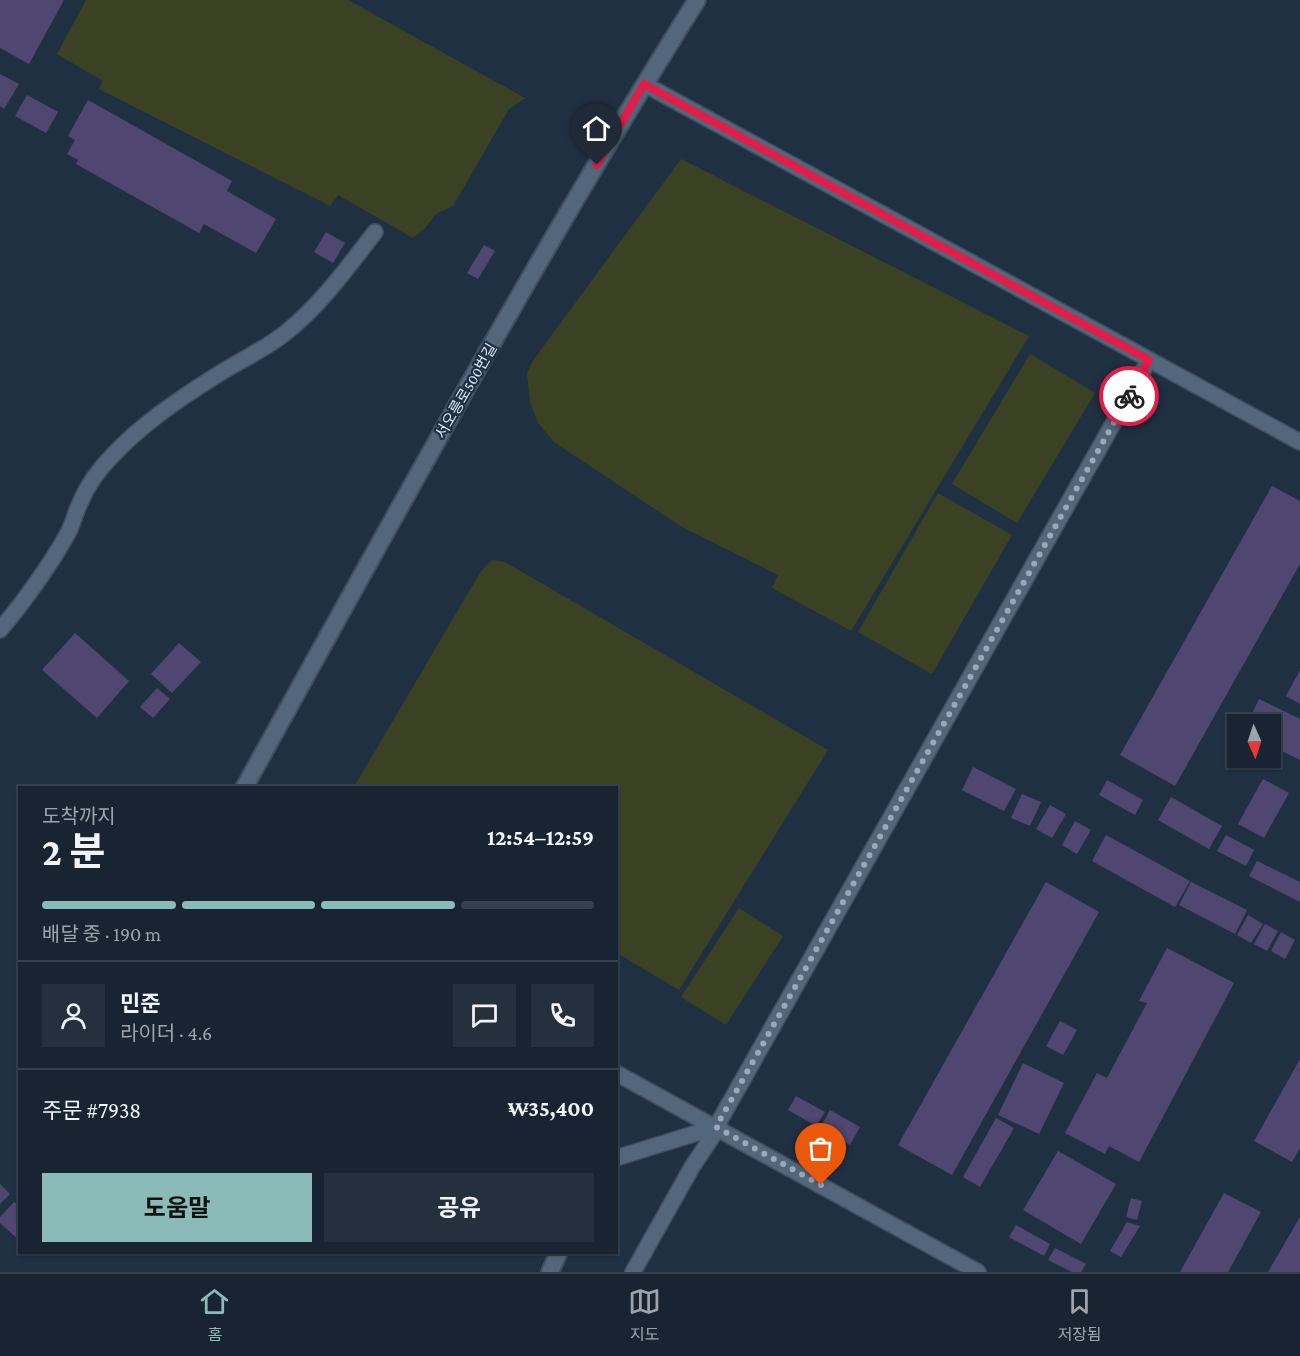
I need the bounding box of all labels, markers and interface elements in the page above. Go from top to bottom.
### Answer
pin [571,103,622,165]
icon: home [580,112,613,145]
street label: 서오릉로500번길 [432,341,500,441]
courier [1099,366,1159,426]
icon: bike [1113,380,1146,413]
north arrow [1227,714,1281,768]
map controls [1227,714,1281,768]
text: 도착까지 [42,805,116,827]
text: 12:54–12:59 [487,825,594,850]
text: 2 분 [42,830,105,873]
text: 배달 중 · 190 m [42,923,161,945]
button: person [42,984,105,1047]
button: chat [453,984,516,1047]
button: phone [531,984,594,1047]
text: 민준 [120,991,160,1016]
text: 라이더 · 4.6 [120,1022,212,1044]
text: ₩35,400 [508,1096,594,1121]
text: 주문 #7938 [42,1098,141,1123]
pin [795,1123,846,1185]
icon: bag [804,1132,837,1165]
button: 도움말 [42,1173,312,1242]
button: 공유 [324,1173,594,1242]
tab: 홈 [198,1285,231,1345]
tab: 지도 [628,1285,661,1345]
tab: 저장됨 [1058,1285,1102,1345]

